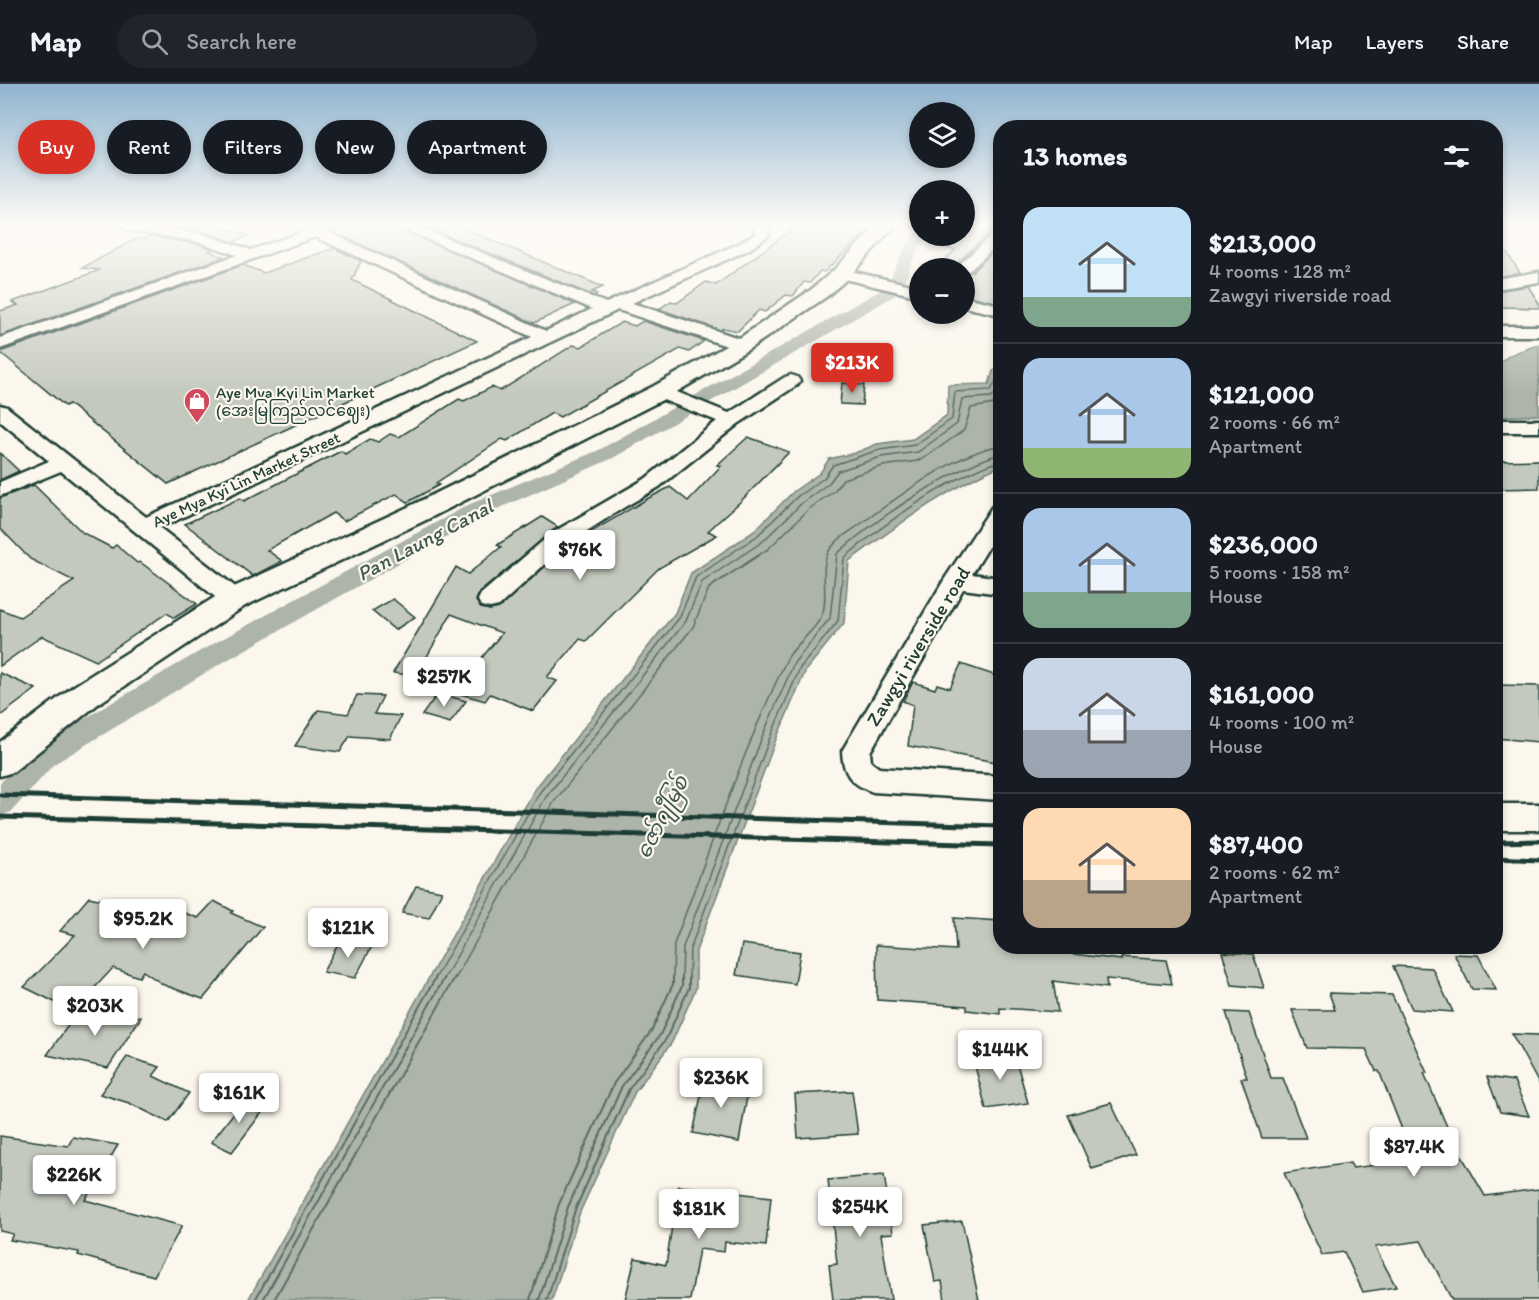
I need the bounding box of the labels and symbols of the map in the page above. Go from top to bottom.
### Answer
pin: $213K [810,343,894,394]
place label: Aye Mya Kyi Lin Market (အေးမြကြည်လင်ဈေး) [216,383,375,424]
shop icon: Aye Mya Kyi Lin Market (အေးမြကြည်လင်ဈေး) [182,386,212,424]
street label: Aye Mya Kyi Lin Market Street [149,428,343,531]
water label: Pan Laung Canal [352,492,499,586]
pin: $76K [544,530,616,581]
street label: Zawgyi riverside road [861,562,975,730]
pin: $257K [402,657,486,708]
water label: ဇော်ဂျီမြစ် [628,769,698,865]
pin: $95.2K [94,899,192,950]
pin: $121K [306,908,390,959]
pin: $203K [53,986,137,1037]
pin: $144K [958,1030,1042,1081]
pin: $236K [679,1058,763,1109]
pin: $161K [197,1073,281,1124]
pin: $87.4K [1365,1127,1463,1178]
pin: $226K [32,1155,116,1206]
pin: $254K [818,1187,902,1238]
pin: $181K [657,1189,741,1240]

